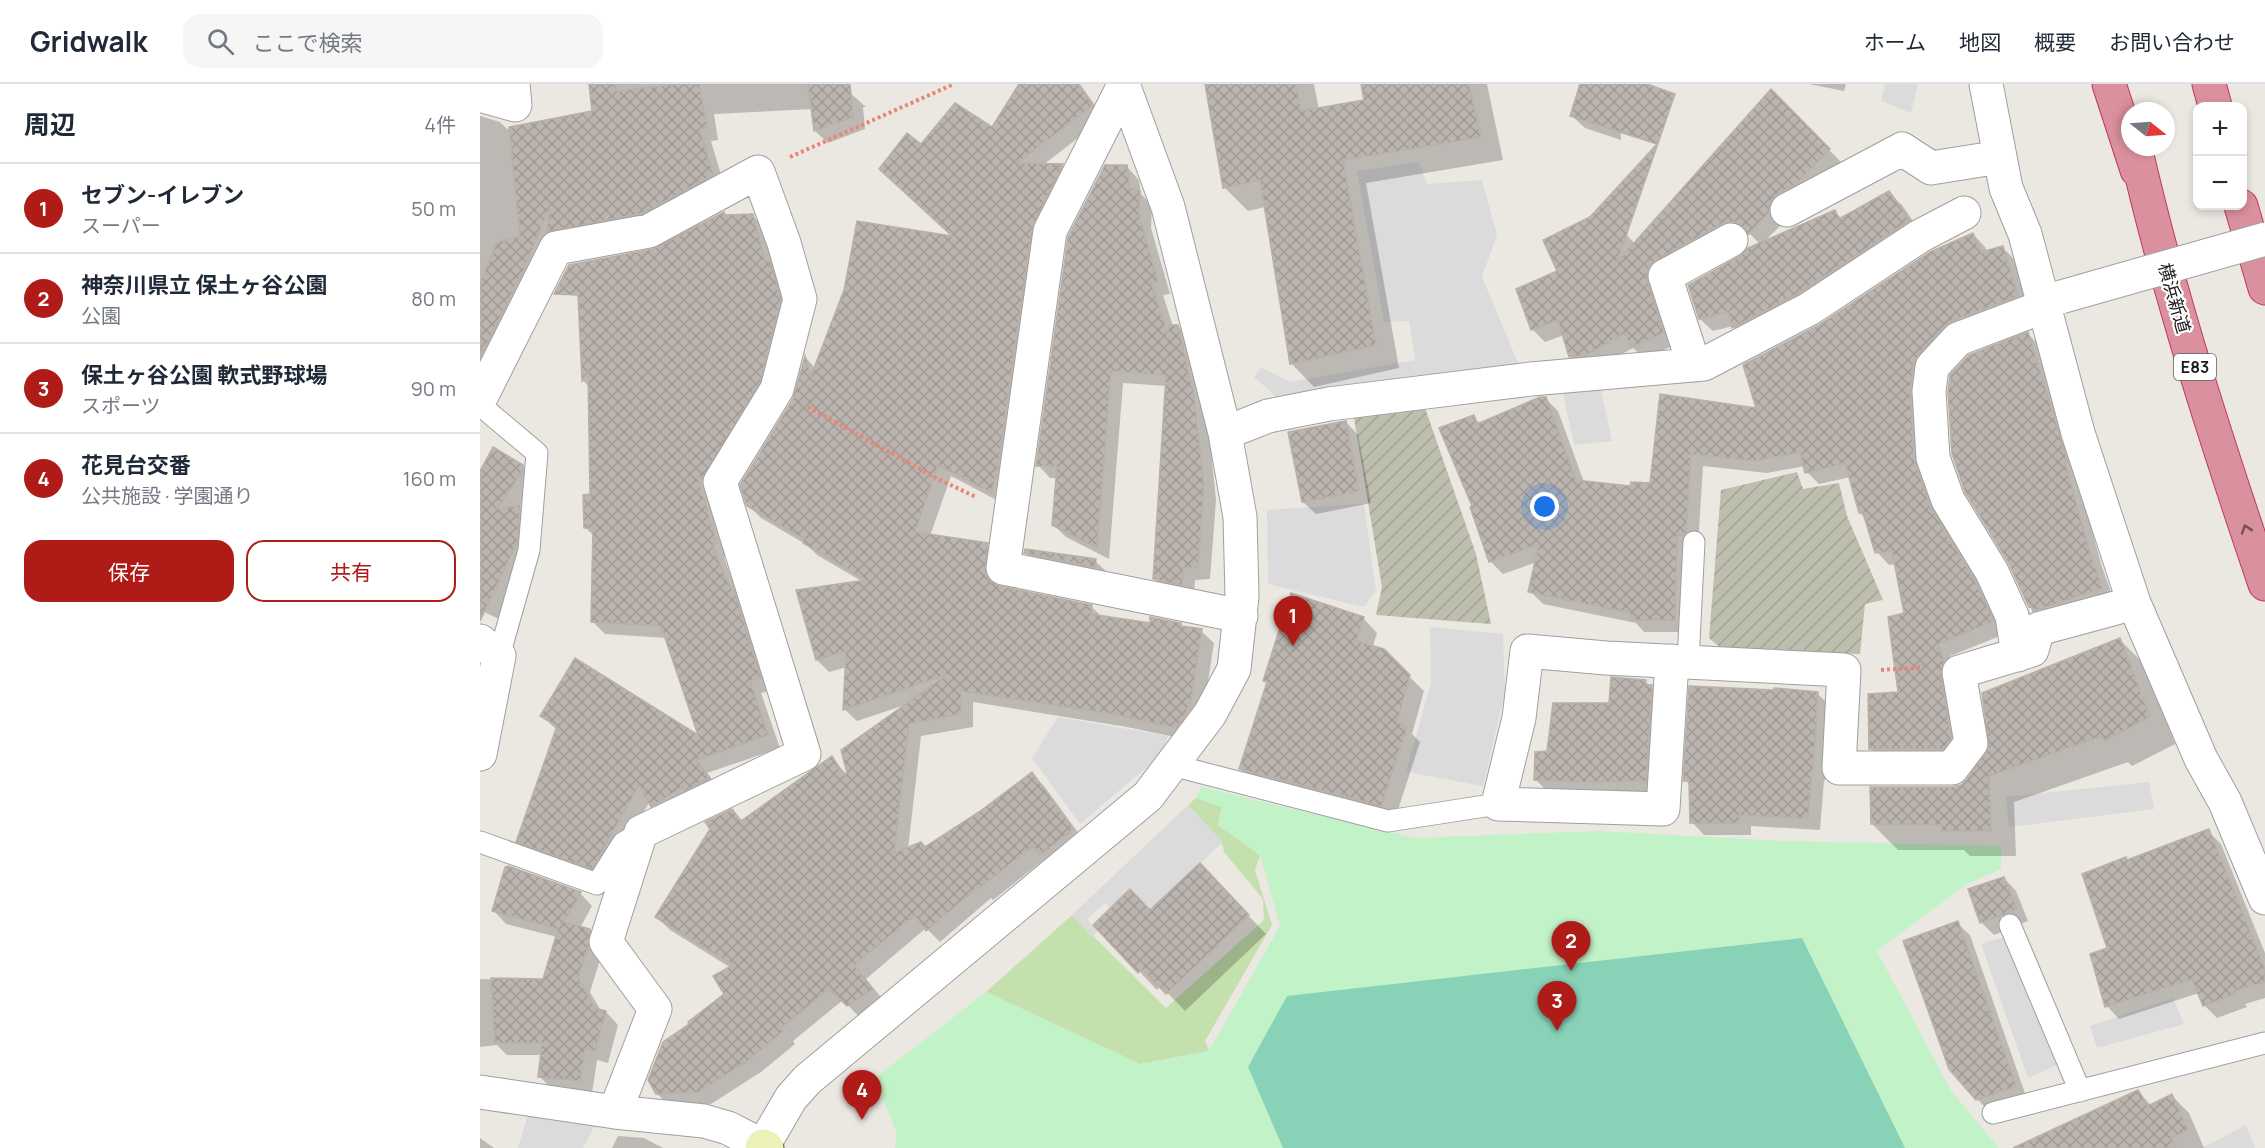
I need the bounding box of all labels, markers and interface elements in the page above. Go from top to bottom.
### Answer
search box [183,14,603,68]
text: Gridwalk [30,22,147,60]
icon: search [204,25,237,58]
text: ここで検索 [252,28,363,58]
text: ホーム [1864,28,1926,56]
text: 地図 [1959,28,2001,56]
text: 概要 [2034,28,2076,56]
text: お問い合わせ [2109,28,2235,56]
north arrow [2121,102,2175,156]
map controls [2193,102,2247,210]
button: + [2193,102,2247,156]
text: 周辺 [24,106,76,142]
text: 4件 [424,111,456,138]
button: − [2193,156,2247,210]
text: セブン-イレブン [81,180,244,210]
text: 1 [39,195,48,222]
text: 50 m [411,195,456,222]
text: スーパー [81,212,161,239]
street label: 横浜新道 [2154,260,2196,336]
text: 神奈川県立 保土ヶ谷公園 [81,270,327,300]
text: 2 [38,285,49,312]
text: 80 m [411,285,456,312]
text: 公園 [81,302,121,329]
road number: E83 [2174,354,2216,380]
text: 保土ヶ谷公園 軟式野球場 [81,360,327,390]
text: 3 [38,375,49,402]
text: 90 m [410,375,456,402]
text: スポーツ [81,392,161,419]
text: 花見台交番 [81,450,191,480]
text: 4 [37,465,50,492]
text: 160 m [403,465,456,492]
text: 公共施設 · 学園通り [81,482,254,509]
your location [1530,492,1559,521]
one-way arrow [2241,524,2254,535]
button: 保存 [24,540,234,602]
button: 共有 [246,540,456,602]
pin: 1 [1274,596,1312,646]
pin: 2 [1552,922,1590,971]
pin: 3 [1538,982,1576,1031]
pin: 4 [842,1070,881,1120]

